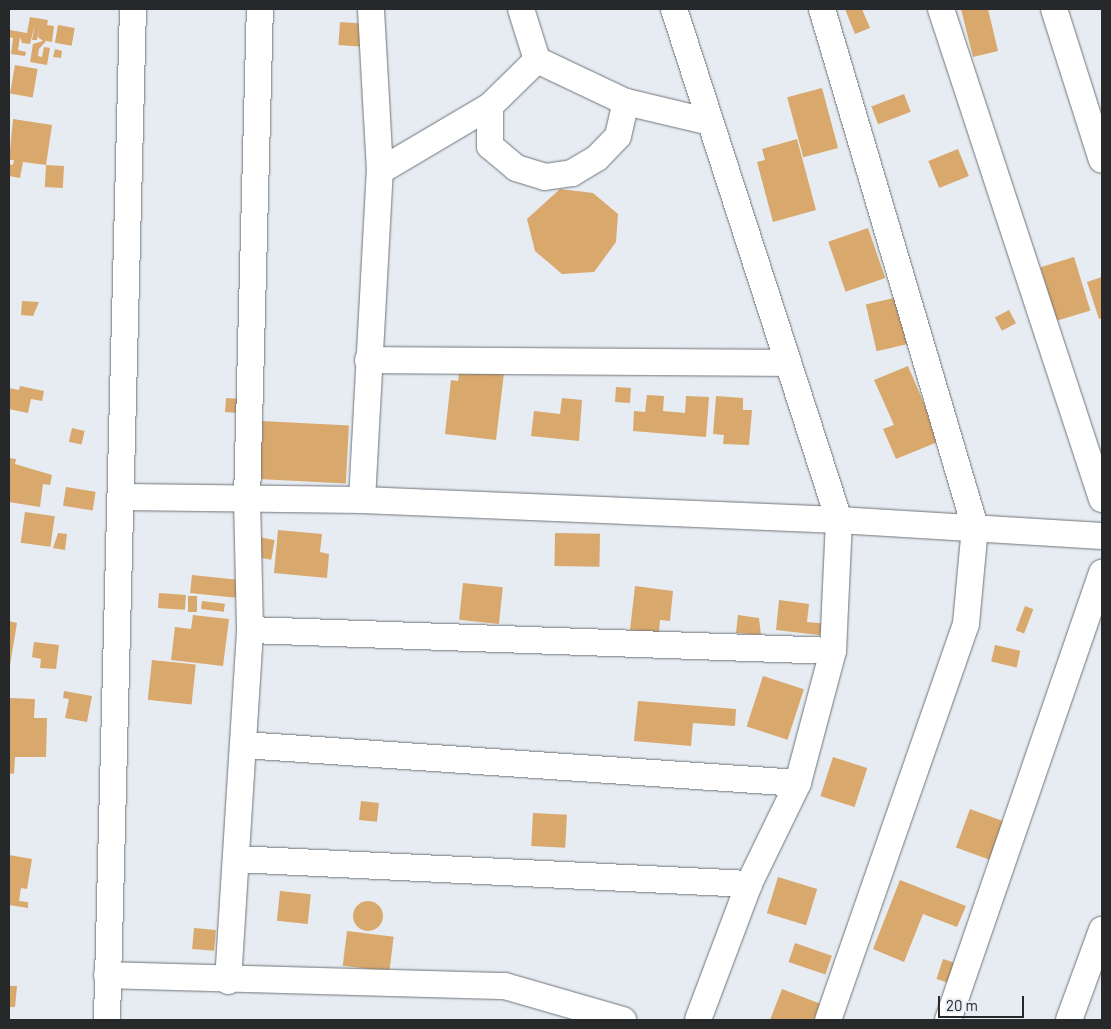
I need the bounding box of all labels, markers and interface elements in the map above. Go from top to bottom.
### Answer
scale bar [941,986,1027,1018]
text: 20 m [946,996,978,1014]

